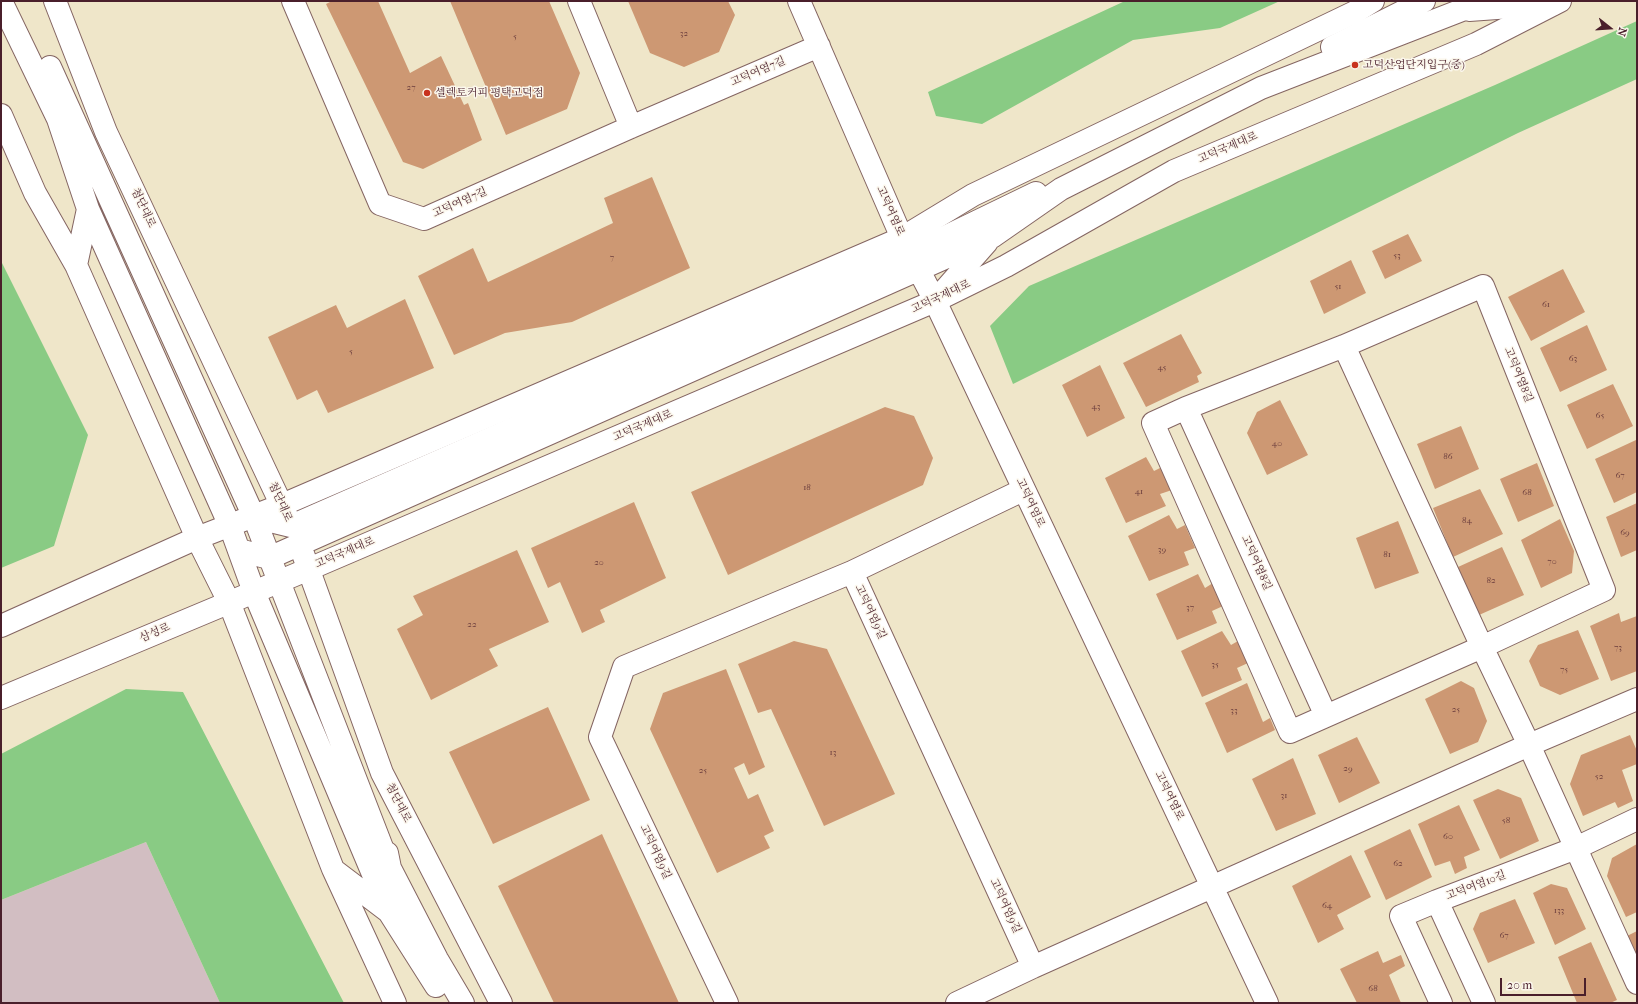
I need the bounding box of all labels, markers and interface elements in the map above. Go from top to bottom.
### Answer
north arrow [1590,8,1630,48]
text: N [1615,26,1629,38]
house number: 32 [680,29,688,39]
house number: 5 [513,32,517,42]
street label: 고덕여염7길 [729,55,787,89]
place label: 고덕산업단지입구(중) [1363,58,1465,72]
marker: 고덕산업단지입구(중) [1350,60,1360,70]
house number: 27 [407,83,415,93]
place label: 셀렉토커피 평택고덕점 [435,86,544,100]
marker: 셀렉토커피 평택고덕점 [422,88,432,98]
street label: 고덕국제대로 [1196,129,1260,167]
street label: 고덕여염로 [873,184,907,238]
street label: 고덕여염7길 [431,185,489,221]
street label: 첨단대로 [128,186,158,230]
house number: 53 [1393,251,1401,261]
house number: 7 [610,253,614,263]
street label: 고덕국제대로 [909,278,973,316]
house number: 51 [1334,282,1342,292]
house number: 61 [1542,300,1550,310]
street label: 고덕여염8길 [1501,345,1535,405]
house number: 5 [349,347,353,357]
house number: 63 [1569,354,1577,364]
house number: 45 [1158,363,1166,373]
house number: 43 [1091,402,1101,412]
street label: 고덕국제대로 [611,407,675,445]
house number: 65 [1596,411,1604,421]
house number: 40 [1272,439,1282,449]
house number: 86 [1443,452,1453,462]
house number: 67 [1615,471,1625,481]
street label: 고덕여염로 [1013,476,1047,530]
street label: 첨단대로 [265,480,295,524]
house number: 18 [803,483,811,493]
house number: 41 [1135,487,1143,497]
house number: 68 [1522,488,1532,498]
house number: 84 [1462,516,1472,526]
house number: 69 [1620,528,1630,538]
street label: 고덕국제대로 [313,534,377,572]
street label: 고덕여염8길 [1238,534,1274,592]
house number: 39 [1158,545,1166,555]
house number: 81 [1383,550,1391,560]
house number: 70 [1547,557,1557,567]
house number: 20 [594,558,604,568]
house number: 82 [1486,576,1496,586]
street label: 고덕여염9길 [852,583,888,641]
house number: 37 [1186,603,1194,613]
house number: 22 [467,620,477,630]
street label: 삼성로 [138,621,172,645]
house number: 73 [1614,643,1622,653]
house number: 35 [1211,660,1219,670]
house number: 75 [1560,665,1568,675]
house number: 25 [1452,705,1460,715]
house number: 33 [1230,706,1238,716]
house number: 13 [830,748,836,758]
house number: 29 [1343,764,1353,774]
house number: 25 [699,766,707,776]
street label: 고덕여염로 [1151,769,1187,823]
house number: 52 [1595,772,1603,782]
street label: 첨단대로 [382,781,414,825]
house number: 31 [1281,791,1287,801]
house number: 58 [1502,816,1510,826]
street label: 고덕여염9길 [637,823,673,881]
house number: 60 [1443,832,1453,842]
house number: 62 [1393,859,1403,869]
street label: 고덕여염10길 [1444,869,1508,903]
street label: 고덕여염9길 [987,877,1023,935]
house number: 64 [1322,901,1332,911]
house number: 133 [1554,906,1564,916]
house number: 67 [1499,931,1509,941]
scale bar [1502,970,1588,996]
text: 20 m [1507,978,1532,992]
house number: 68 [1368,984,1378,994]

